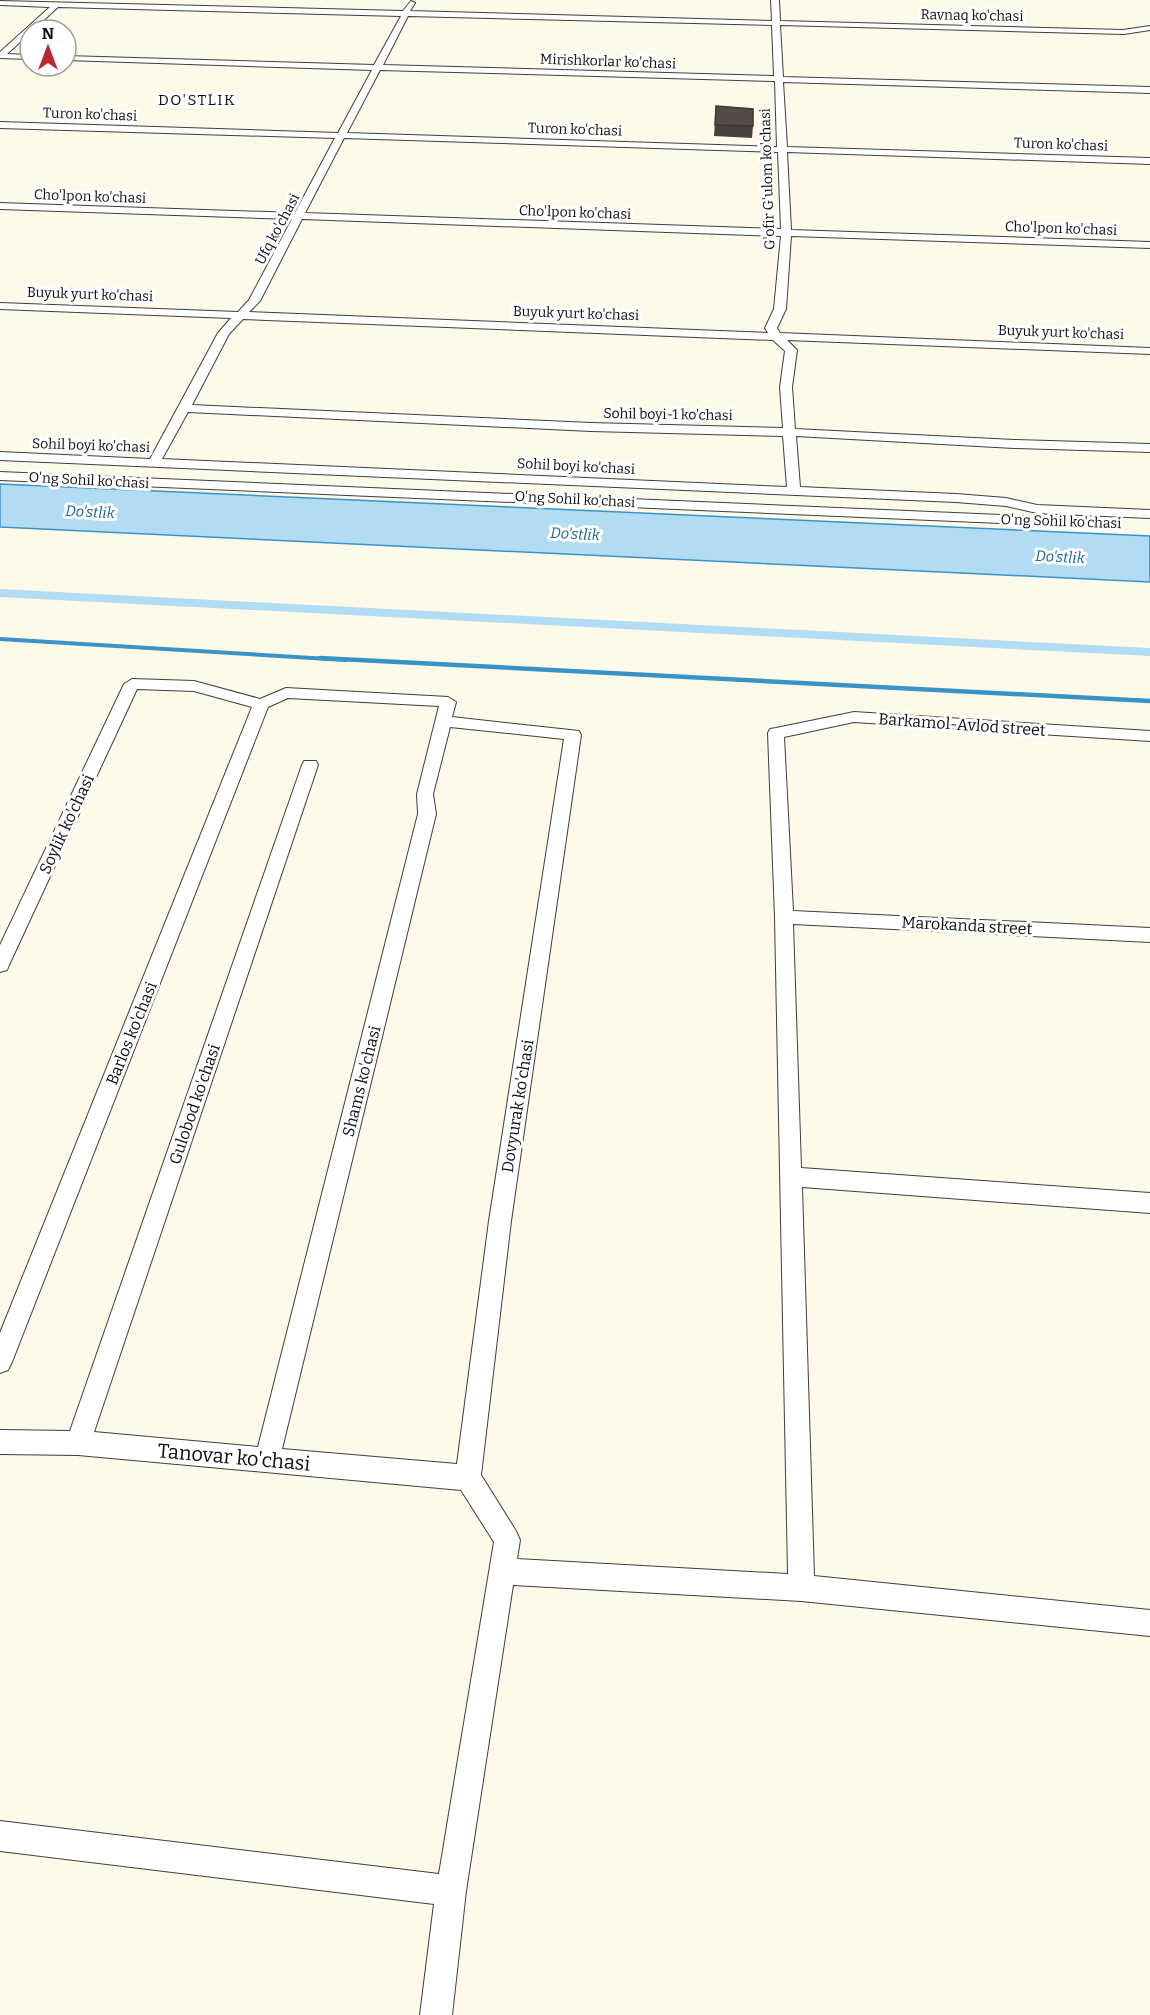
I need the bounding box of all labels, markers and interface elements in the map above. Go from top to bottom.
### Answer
street label: Ravnaq ko'chasi [920,6,1024,25]
north arrow [18,18,78,78]
text: N [42,24,54,43]
street label: Mirishkorlar ko'chasi [540,51,676,72]
district label: DO'STLIK [158,91,236,109]
street label: Turon ko'chasi [43,104,137,125]
street label: G'ofir G'ulom ko'chasi [757,108,778,250]
street label: Turon ko'chasi [528,119,622,140]
street label: Turon ko'chasi [1014,134,1108,155]
street label: Cho'lpon ko'chasi [33,186,146,207]
street label: Ufq ko'chasi [252,191,303,268]
street label: Cho'lpon ko'chasi [518,202,631,223]
street label: Cho'lpon ko'chasi [1004,218,1117,239]
street label: Buyuk yurt ko'chasi [27,284,153,305]
street label: Buyuk yurt ko'chasi [513,303,639,324]
street label: Buyuk yurt ko'chasi [998,322,1124,343]
street label: Sohil boyi-1 ko'chasi [603,405,733,424]
street label: Sohil boyi ko'chasi [32,435,150,456]
street label: Sohil boyi ko'chasi [517,455,635,478]
street label: O'ng Sohil ko'chasi [28,469,150,492]
street label: O'ng Sohil ko'chasi [514,488,636,511]
water label: Do'stlik [65,502,116,522]
street label: O'ng Sohil ko'chasi [1000,511,1122,532]
water label: Do'stlik [550,524,601,544]
water label: Do'stlik [1035,547,1086,567]
street label: Barkamol-Avlod street [878,709,1046,740]
street label: Soylik ko'chasi [35,771,98,877]
street label: Marokanda street [901,913,1033,938]
street label: Barlos ko'chasi [102,979,161,1088]
street label: Shams ko'chasi [339,1023,385,1139]
street label: Dovyurak ko'chasi [498,1038,537,1174]
street label: Gulobod ko'chasi [165,1041,224,1167]
street label: Tanovar ko'chasi [157,1438,311,1476]

